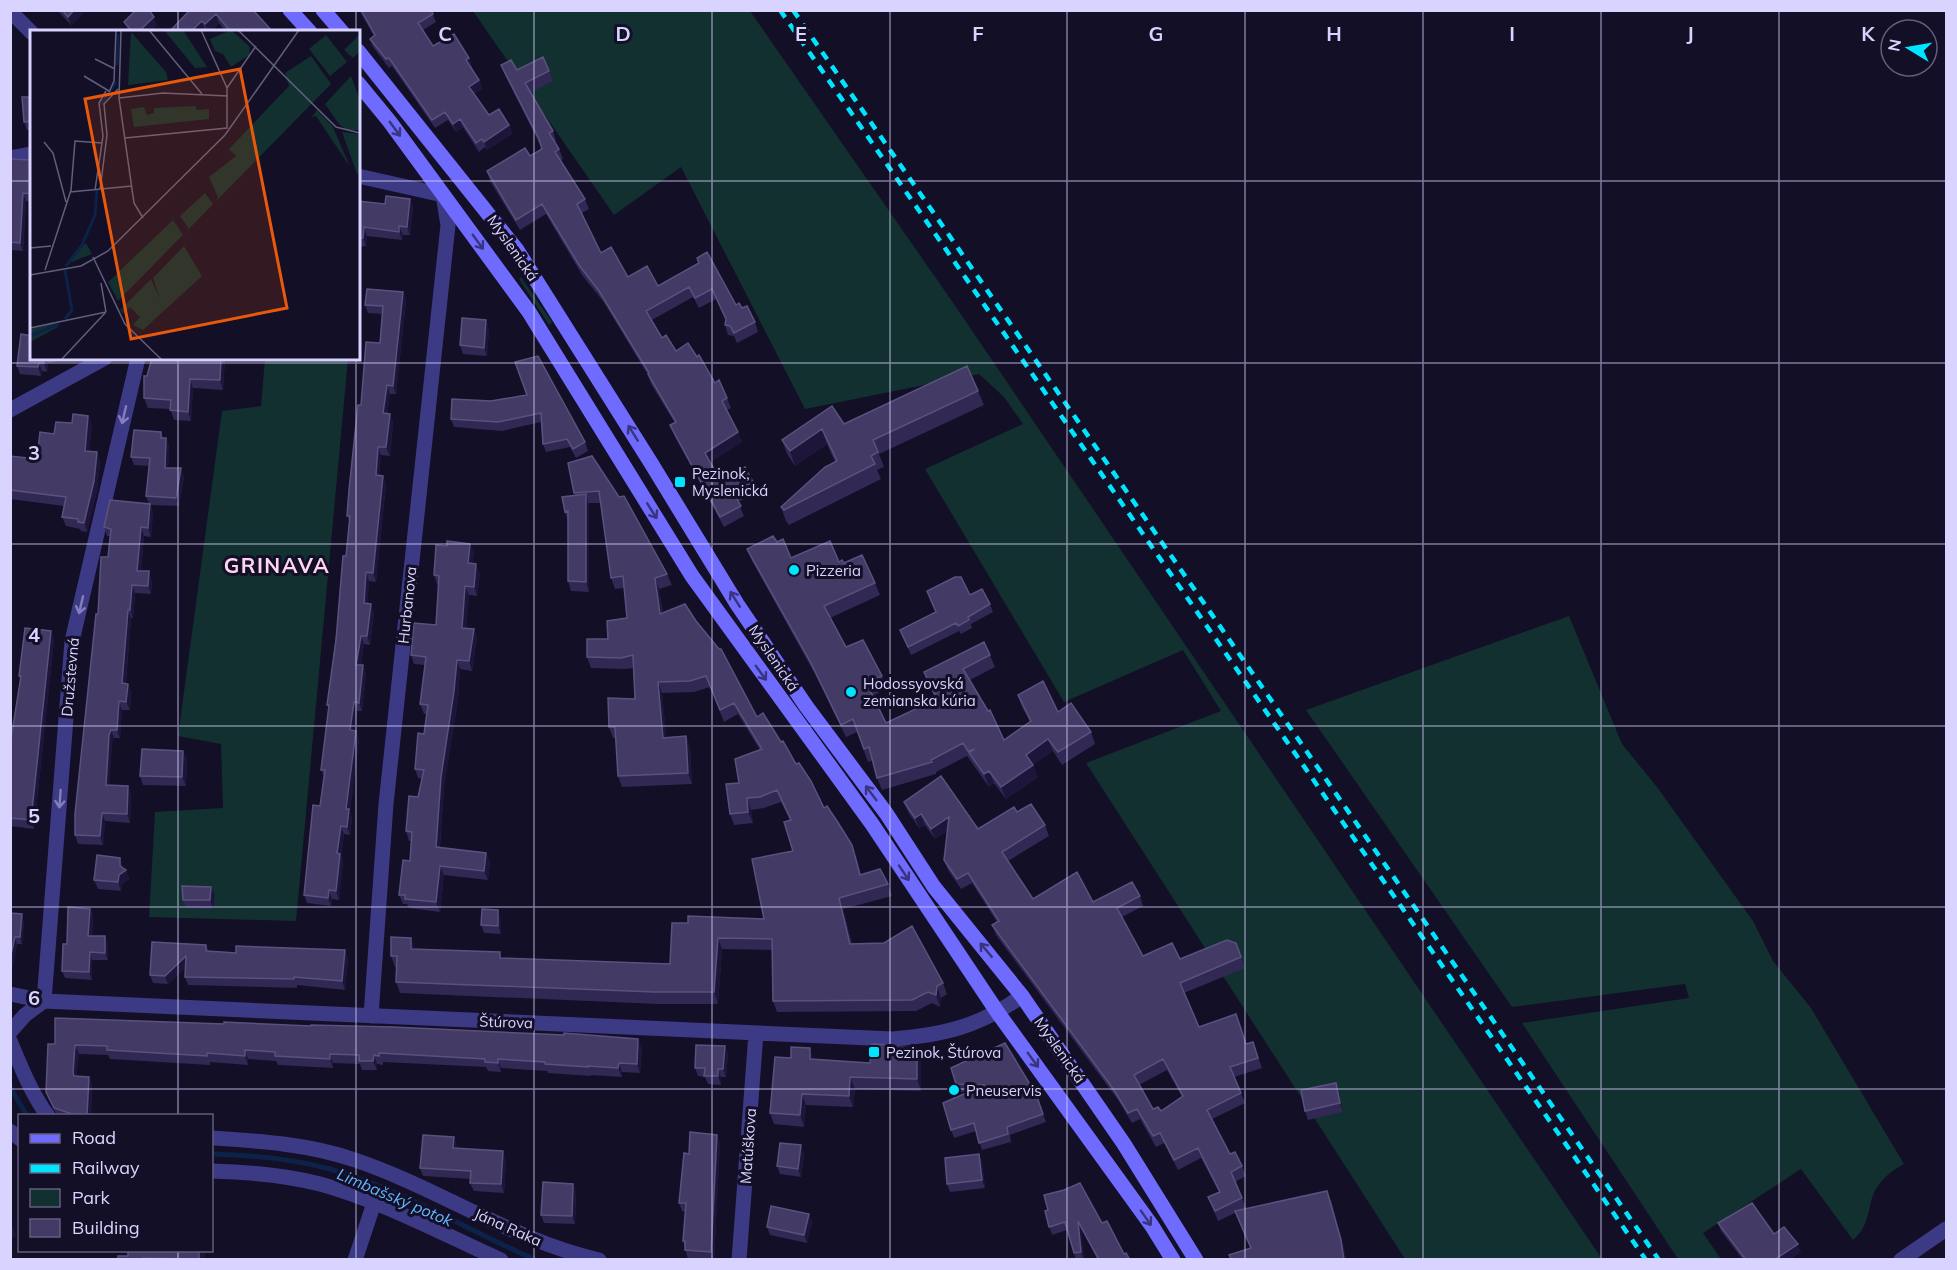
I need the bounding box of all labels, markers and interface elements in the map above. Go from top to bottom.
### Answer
north arrow [1879,18,1939,78]
text: C [438,21,452,46]
text: D [615,21,631,46]
text: E [795,21,807,46]
text: F [972,21,984,46]
text: G [1149,21,1163,46]
text: H [1326,21,1342,46]
text: I [1509,21,1515,46]
text: J [1686,21,1694,46]
text: K [1861,21,1875,46]
inset map [30,30,360,360]
text: N [1883,37,1905,53]
one-way arrow [389,120,401,136]
street label: Myslenická [483,211,543,285]
one-way arrow [472,234,484,250]
one-way arrow [118,406,130,425]
one-way arrow [626,425,638,442]
text: 3 [28,440,40,465]
place label: Pezinok, Myslenická [692,464,768,500]
marker: Pezinok, Myslenická [673,475,687,489]
one-way arrow [647,502,659,519]
district label: GRINAVA [224,552,330,578]
place label: Pizzeria [806,561,861,580]
marker: Pizzeria [787,563,801,577]
street label: Hurbanova [393,565,421,645]
one-way arrow [728,591,740,608]
one-way arrow [74,596,86,615]
street label: Myslenická [745,621,803,695]
text: 4 [28,622,40,647]
street label: Družstevná [57,637,83,717]
one-way arrow [755,664,767,680]
place label: Hodossyovská zemianska kúria [863,674,976,710]
marker: Hodossyovská zemianska kúria [844,685,858,699]
one-way arrow [865,785,878,801]
one-way arrow [54,789,65,809]
text: 5 [28,803,40,828]
one-way arrow [899,864,911,881]
one-way arrow [979,943,993,958]
text: 6 [28,985,40,1010]
street label: Štúrova [479,1012,533,1032]
street label: Myslenická [1030,1013,1090,1087]
place label: Pezinok, Štúrova [886,1043,1001,1062]
marker: Pezinok, Štúrova [867,1045,881,1059]
one-way arrow [1027,1051,1039,1067]
place label: Pneuservis [966,1081,1042,1100]
marker: Pneuservis [947,1083,961,1097]
street label: Matúškova [736,1107,760,1185]
legend [18,1114,213,1252]
text: Road [72,1126,116,1149]
text: Railway [72,1156,140,1179]
water label: Limbašský potok [334,1164,457,1231]
text: Park [72,1186,111,1209]
street label: Jána Raka [471,1204,545,1250]
one-way arrow [1140,1210,1152,1226]
text: Building [72,1216,140,1239]

